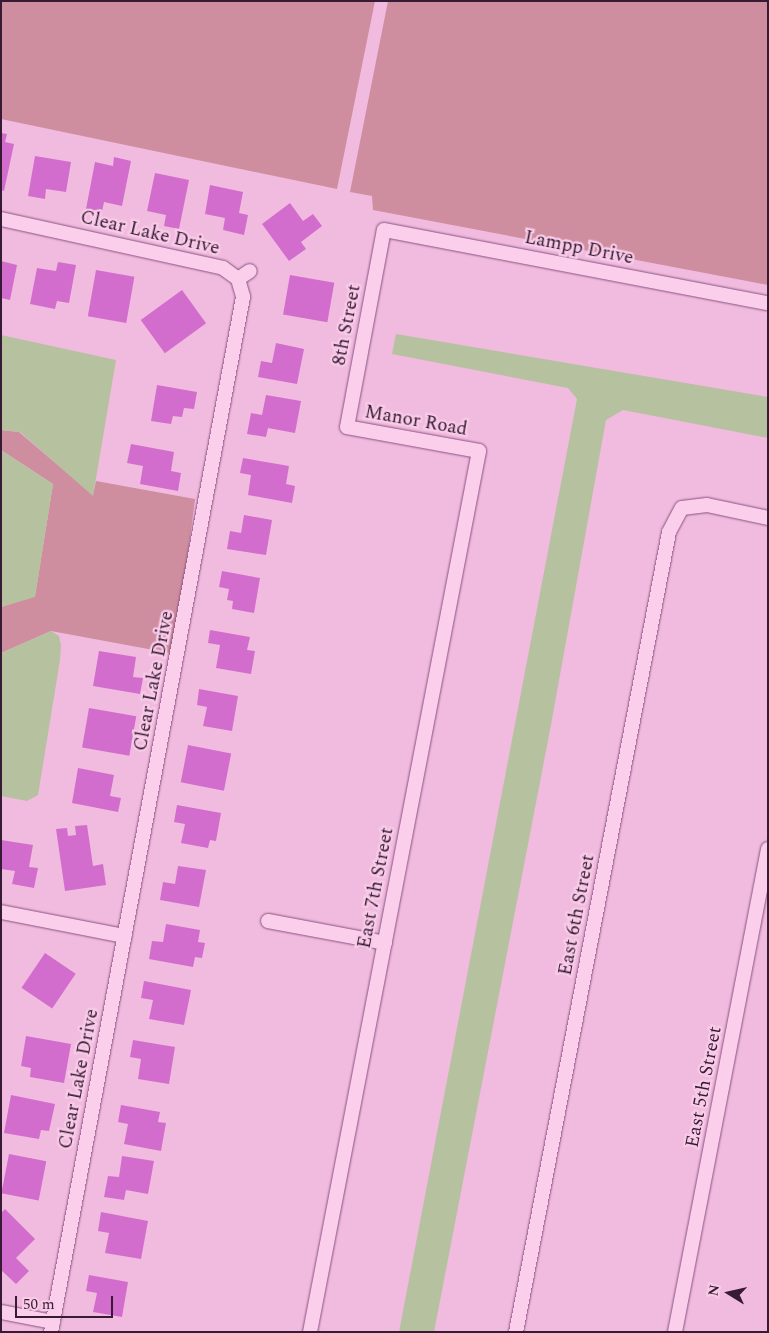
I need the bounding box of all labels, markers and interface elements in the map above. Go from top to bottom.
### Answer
street label: Clear Lake Drive [78,206,222,260]
street label: Lampp Drive [523,226,635,270]
street label: 8th Street [328,283,366,367]
street label: Manor Road [363,401,469,441]
street label: Clear Lake Drive [129,609,179,753]
street label: East 7th Street [353,825,399,951]
street label: East 6th Street [554,852,600,978]
street label: Clear Lake Drive [54,1007,104,1151]
street label: East 5th Street [681,1024,727,1150]
north arrow [704,1268,754,1318]
text: N [702,1283,725,1298]
scale bar [18,1286,115,1318]
text: 50 m [23,1293,55,1316]

